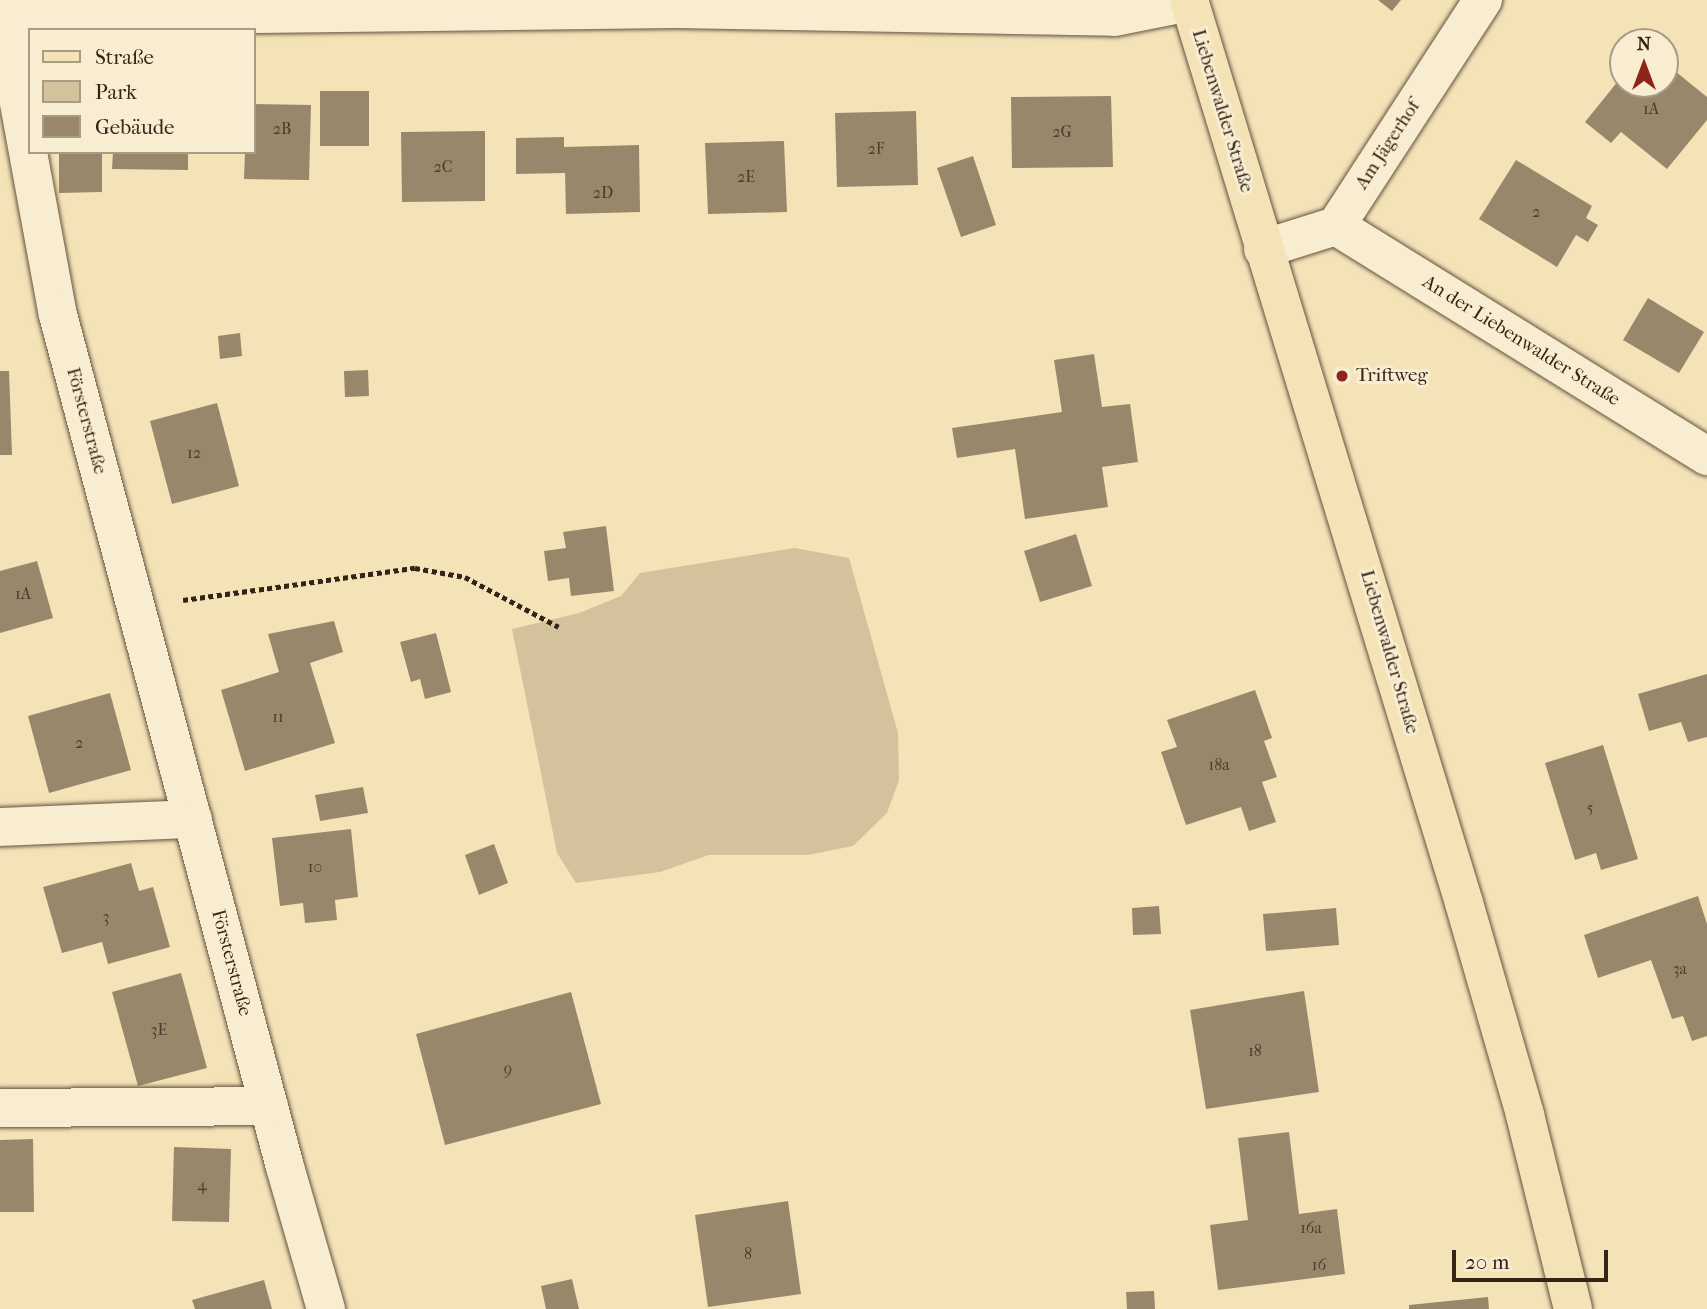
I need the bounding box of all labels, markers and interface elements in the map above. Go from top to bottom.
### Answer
street label: Liebenwalder Straße [1186,27,1258,195]
legend [28,28,256,154]
north arrow [1609,28,1679,98]
text: N [1637,33,1651,55]
text: Straße [95,45,154,69]
text: Park [95,80,137,104]
street label: Am Jägerhof [1351,96,1425,194]
house number: 1A [1643,99,1659,119]
text: Gebäude [95,115,175,139]
house number: 2B [273,119,291,139]
house number: 2G [1052,122,1072,142]
house number: 2F [868,139,884,159]
house number: 2C [434,157,452,177]
house number: 2E [737,167,755,187]
house number: 2D [593,183,613,203]
house number: 2 [1532,202,1540,222]
street label: An der Liebenwalder Straße [1418,271,1624,411]
street label: Försterstraße [61,365,111,477]
place label: Triftweg [1356,365,1428,387]
marker: Triftweg [1334,368,1350,384]
house number: 12 [187,443,201,463]
street label: Liebenwalder Straße [1355,567,1423,737]
house number: 1A [15,584,31,604]
house number: 11 [272,707,284,727]
house number: 2 [75,733,83,753]
house number: 18a [1208,755,1230,775]
house number: 5 [1587,798,1593,818]
house number: 10 [308,857,322,877]
house number: 3 [103,907,109,927]
street label: Försterstraße [206,907,256,1019]
house number: 3a [1673,959,1687,979]
house number: 3E [151,1020,167,1040]
house number: 18 [1248,1041,1262,1061]
house number: 9 [504,1059,512,1079]
house number: 4 [197,1175,207,1195]
house number: 16a [1300,1218,1322,1238]
scale bar [1455,1236,1611,1280]
house number: 8 [744,1244,752,1264]
text: 20 m [1465,1250,1509,1274]
house number: 16 [1312,1255,1326,1275]

